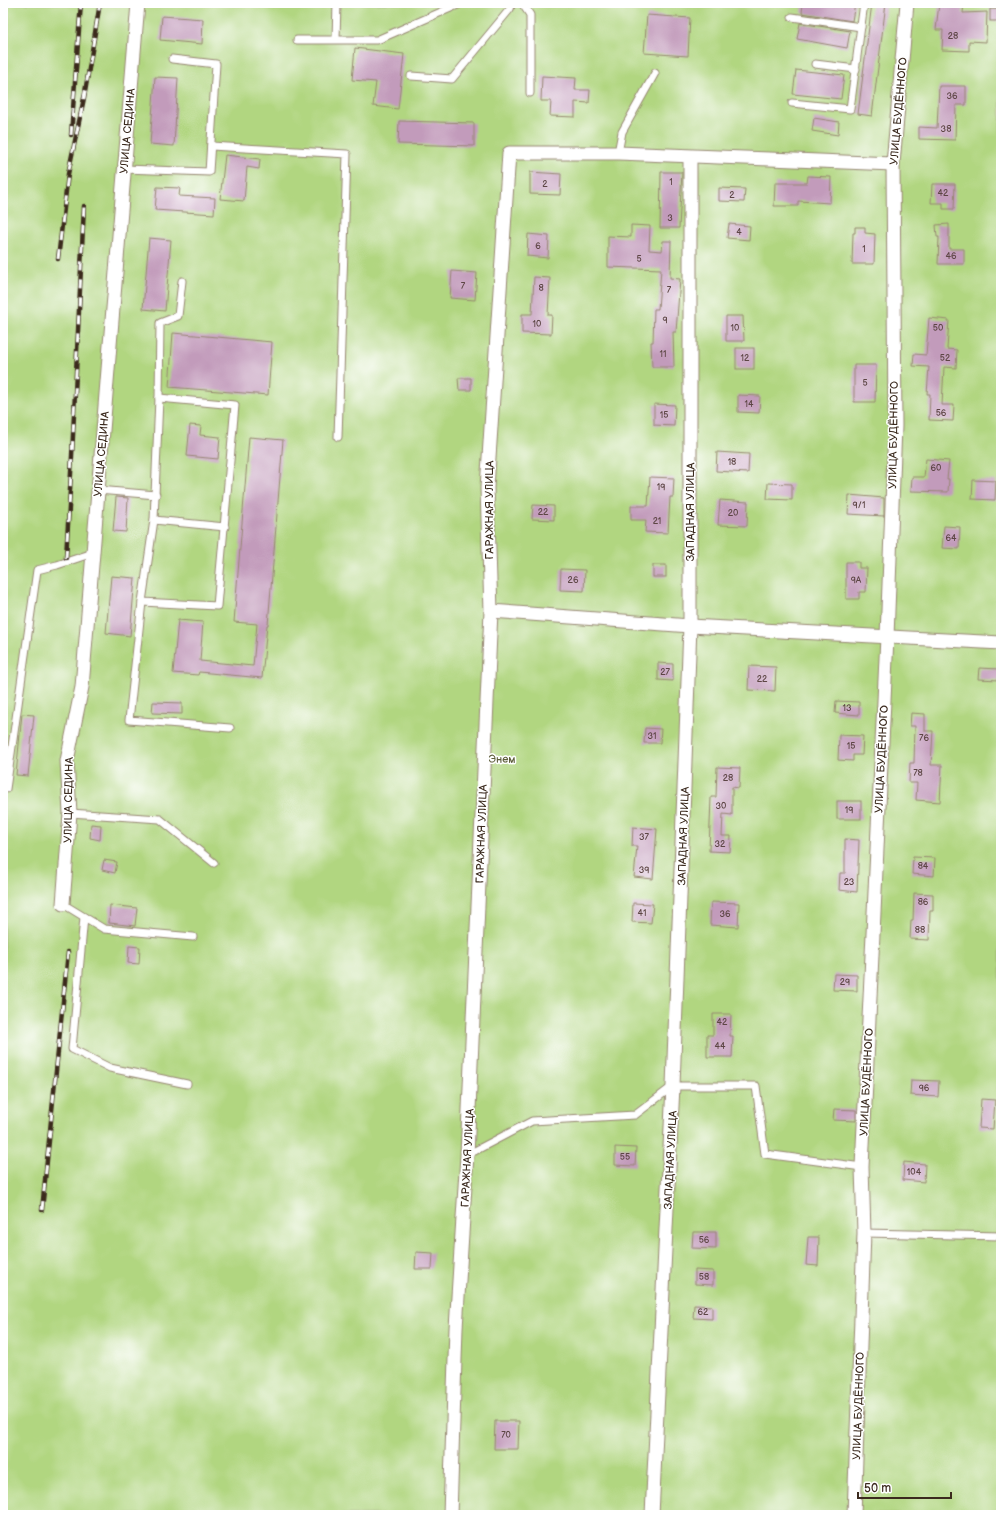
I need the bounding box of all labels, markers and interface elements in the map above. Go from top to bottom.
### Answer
house number: 28 [948,31,958,42]
street label: УЛИЦА БУДЁННОГО [886,57,910,165]
street label: УЛИЦА СЕДИНА [117,87,138,174]
house number: 36 [946,91,958,102]
house number: 38 [941,124,951,135]
house number: 1 [669,177,673,188]
house number: 2 [542,179,548,190]
house number: 42 [938,188,949,199]
house number: 2 [729,190,735,201]
house number: 3 [667,213,673,224]
house number: 4 [736,227,742,238]
house number: 6 [535,241,541,252]
house number: 1 [862,244,866,255]
house number: 46 [946,251,957,262]
house number: 5 [636,254,642,265]
house number: 7 [461,281,466,292]
house number: 8 [538,283,544,294]
house number: 7 [667,285,672,296]
house number: 9 [662,315,668,326]
house number: 10 [533,319,541,330]
house number: 10 [731,323,739,334]
house number: 50 [933,323,943,334]
house number: 11 [660,349,666,360]
house number: 12 [741,353,750,364]
house number: 52 [940,353,951,364]
house number: 5 [862,378,868,389]
street label: УЛИЦА БУДЁННОГО [885,381,901,489]
house number: 14 [745,399,754,410]
house number: 56 [936,408,947,419]
street label: УЛИЦА СЕДИНА [91,410,112,497]
house number: 15 [660,410,668,421]
house number: 18 [728,457,736,468]
street label: ГАРАЖНАЯ УЛИЦА [483,460,496,559]
street label: ЗАПАДНАЯ УЛИЦА [684,462,697,561]
house number: 60 [931,463,941,474]
house number: 19 [657,482,665,493]
house number: 9/1 [853,500,865,511]
house number: 22 [538,507,549,518]
house number: 20 [728,508,738,519]
house number: 21 [653,516,661,527]
house number: 64 [946,533,957,544]
house number: 26 [568,575,579,586]
house number: 9А [851,575,862,586]
house number: 27 [660,667,670,678]
house number: 22 [757,674,768,685]
house number: 13 [842,703,852,714]
street label: УЛИЦА БУДЁННОГО [871,705,891,813]
house number: 31 [647,731,657,742]
house number: 76 [919,733,929,744]
house number: 15 [847,741,855,752]
park label: Энем [488,753,516,766]
street label: УЛИЦА СЕДИНА [61,757,76,843]
house number: 78 [913,768,923,779]
house number: 28 [723,773,733,784]
street label: ГАРАЖНАЯ УЛИЦА [473,784,490,884]
street label: ЗАПАДНАЯ УЛИЦА [675,786,692,886]
house number: 30 [716,801,726,812]
house number: 19 [845,805,853,816]
house number: 37 [639,832,650,843]
house number: 32 [715,839,726,850]
house number: 84 [918,861,929,872]
house number: 39 [639,865,649,876]
house number: 23 [844,877,855,888]
house number: 86 [918,897,929,908]
house number: 41 [638,908,646,919]
house number: 36 [719,909,731,920]
house number: 88 [915,925,925,936]
house number: 29 [840,977,850,988]
house number: 42 [717,1017,728,1028]
street label: УЛИЦА БУДЁННОГО [856,1028,876,1136]
house number: 44 [715,1041,726,1052]
house number: 96 [919,1083,930,1094]
street label: ГАРАЖНАЯ УЛИЦА [458,1108,477,1208]
street label: ЗАПАДНАЯ УЛИЦА [661,1110,680,1210]
house number: 55 [620,1152,630,1163]
house number: 104 [907,1167,922,1178]
house number: 56 [699,1235,710,1246]
house number: 58 [699,1272,709,1283]
house number: 62 [698,1307,709,1318]
street label: УЛИЦА БУДЁННОГО [849,1352,867,1460]
house number: 70 [501,1430,511,1441]
scale bar [858,1474,951,1500]
text: 50 m [864,1481,891,1496]

